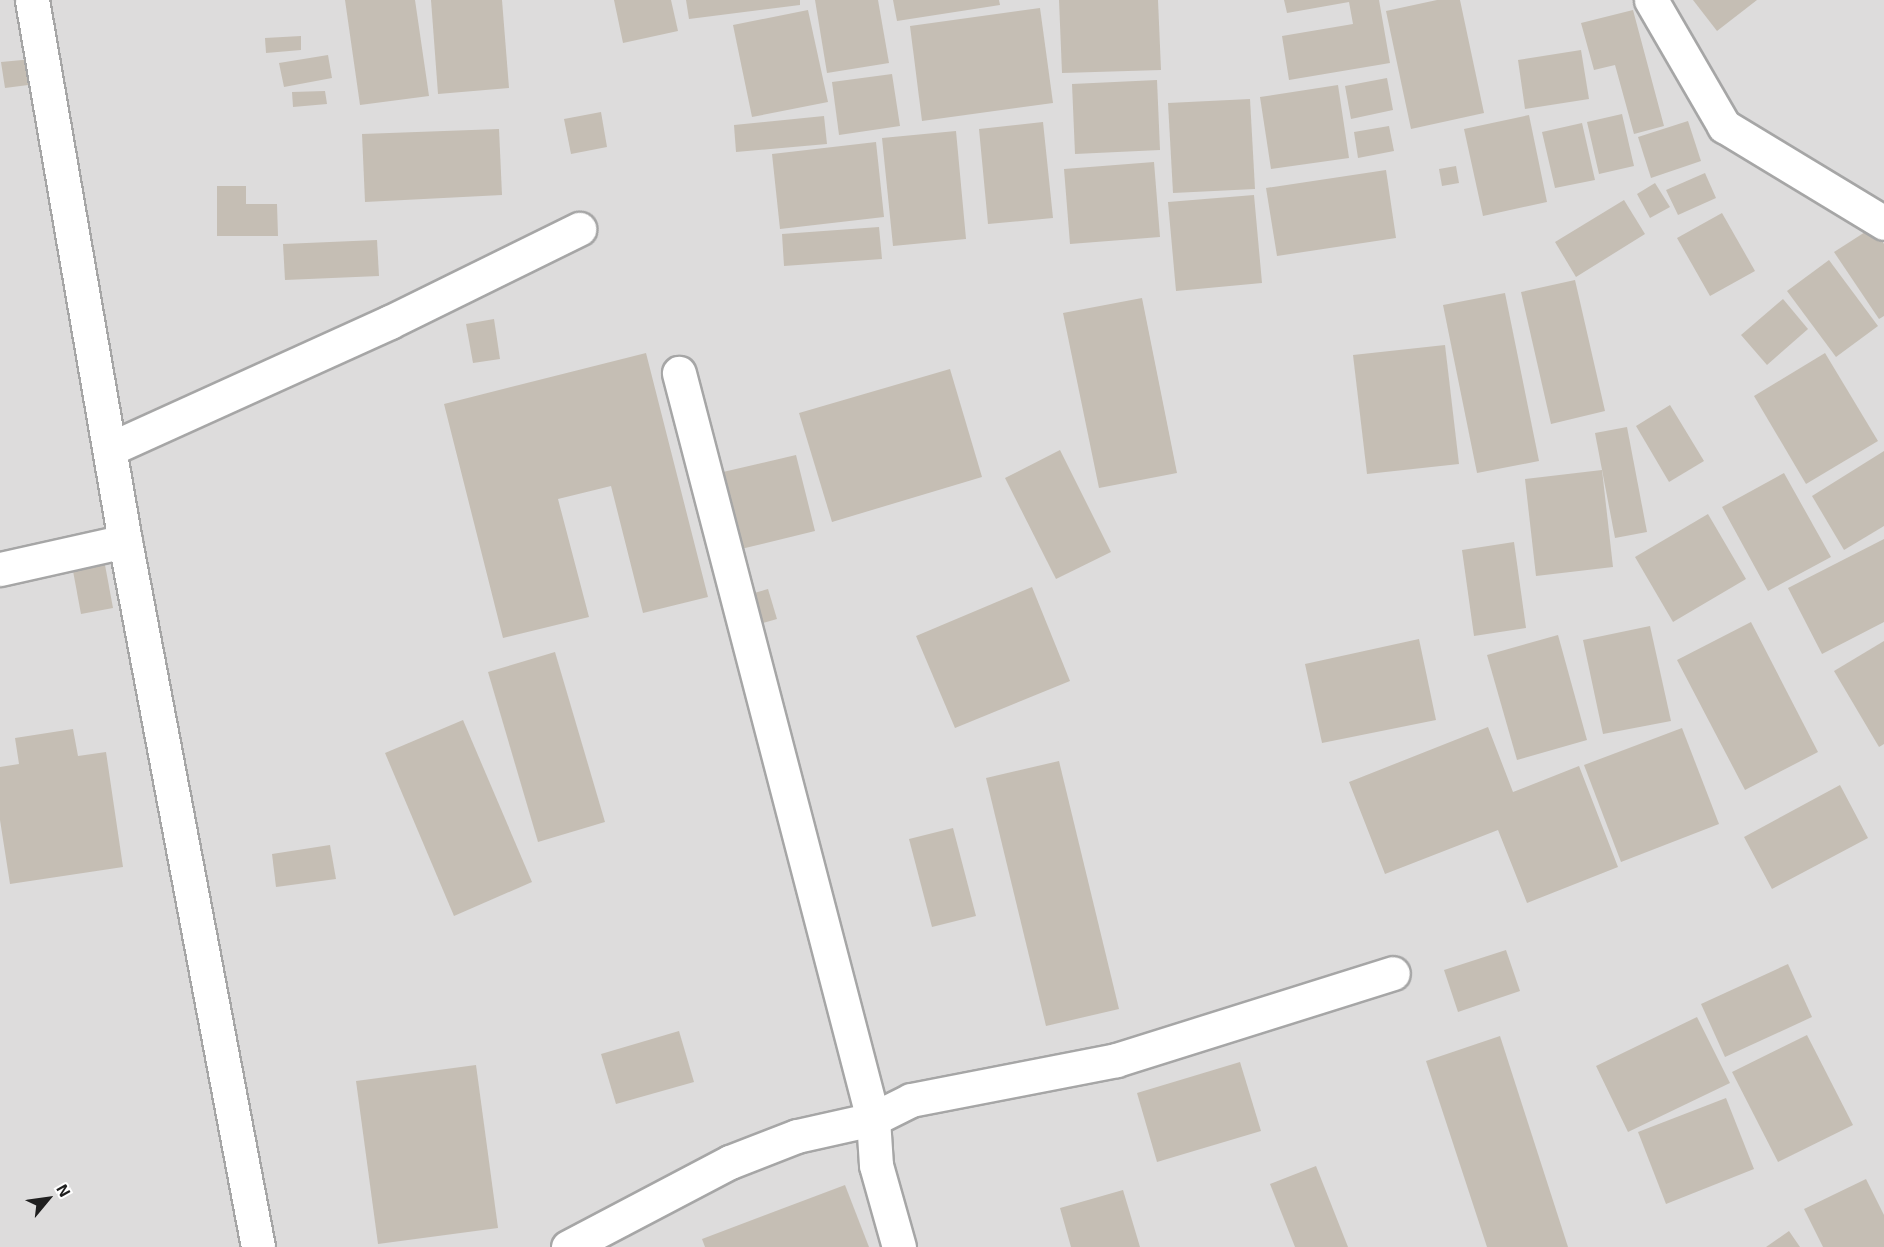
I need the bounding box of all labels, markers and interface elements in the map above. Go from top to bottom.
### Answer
north arrow [18,1169,78,1229]
text: N [53,1180,75,1200]

